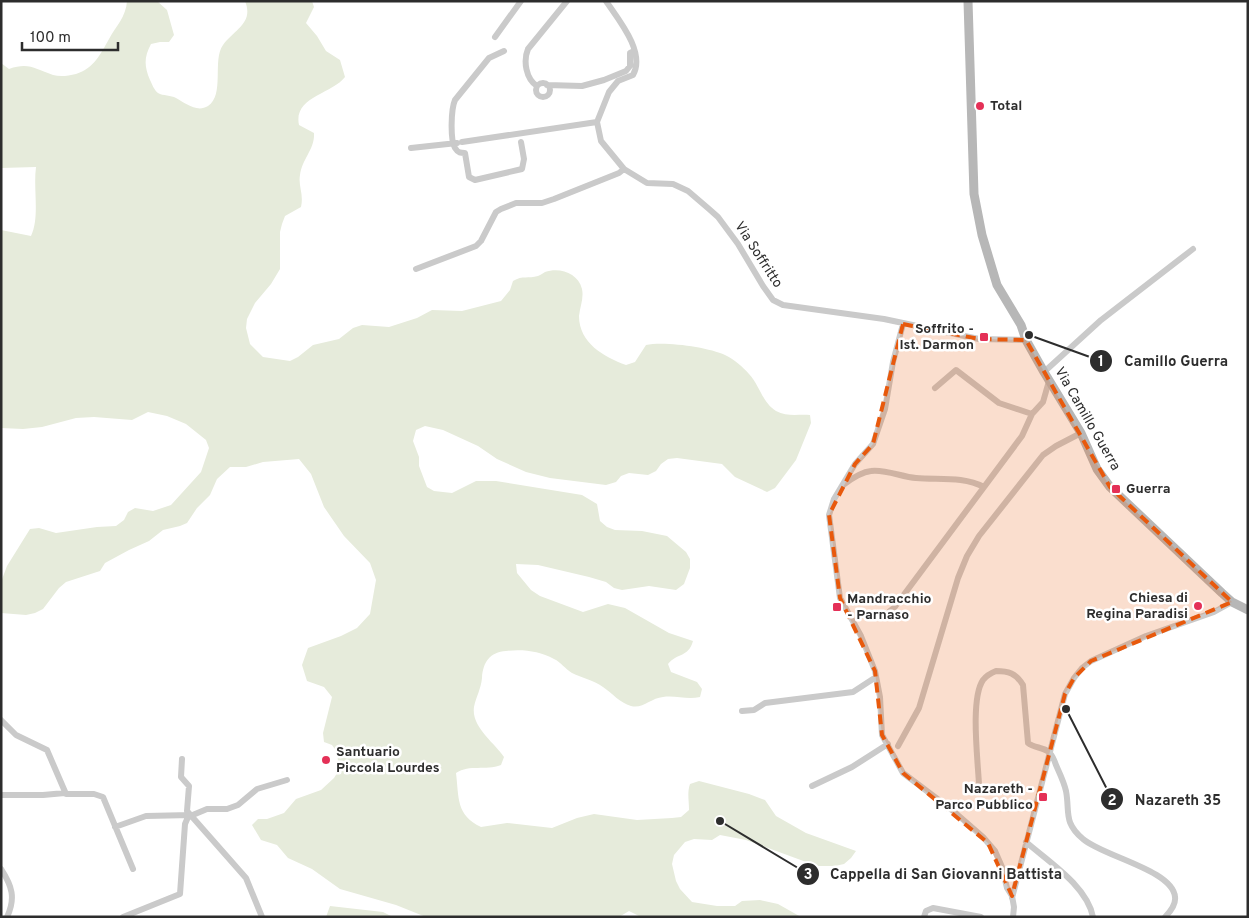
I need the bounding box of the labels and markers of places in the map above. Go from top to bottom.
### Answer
place label: Total [990,98,1022,115]
marker: Total [974,100,986,112]
place label: Soffrito - Ist. Darmon [899,321,974,354]
marker: Soffrito - Ist. Darmon [978,331,990,343]
callout: Camillo Guerra [1089,346,1238,376]
place label: Guerra [1126,481,1171,498]
marker: Guerra [1110,483,1122,495]
place label: Chiesa di Regina Paradisi [1086,590,1188,623]
place label: Mandracchio - Parnaso [847,591,932,624]
marker: Chiesa di Regina Paradisi [1192,600,1204,612]
marker: Mandracchio - Parnaso [831,601,843,613]
place label: Santuario Piccola Lourdes [336,744,440,777]
marker: Santuario Piccola Lourdes [320,754,332,766]
place label: Nazareth - Parco Pubblico [935,781,1033,814]
callout: Nazareth 35 [1100,784,1231,814]
marker: Nazareth - Parco Pubblico [1037,791,1049,803]
callout: Cappella di San Giovanni Battista [795,859,1072,889]

